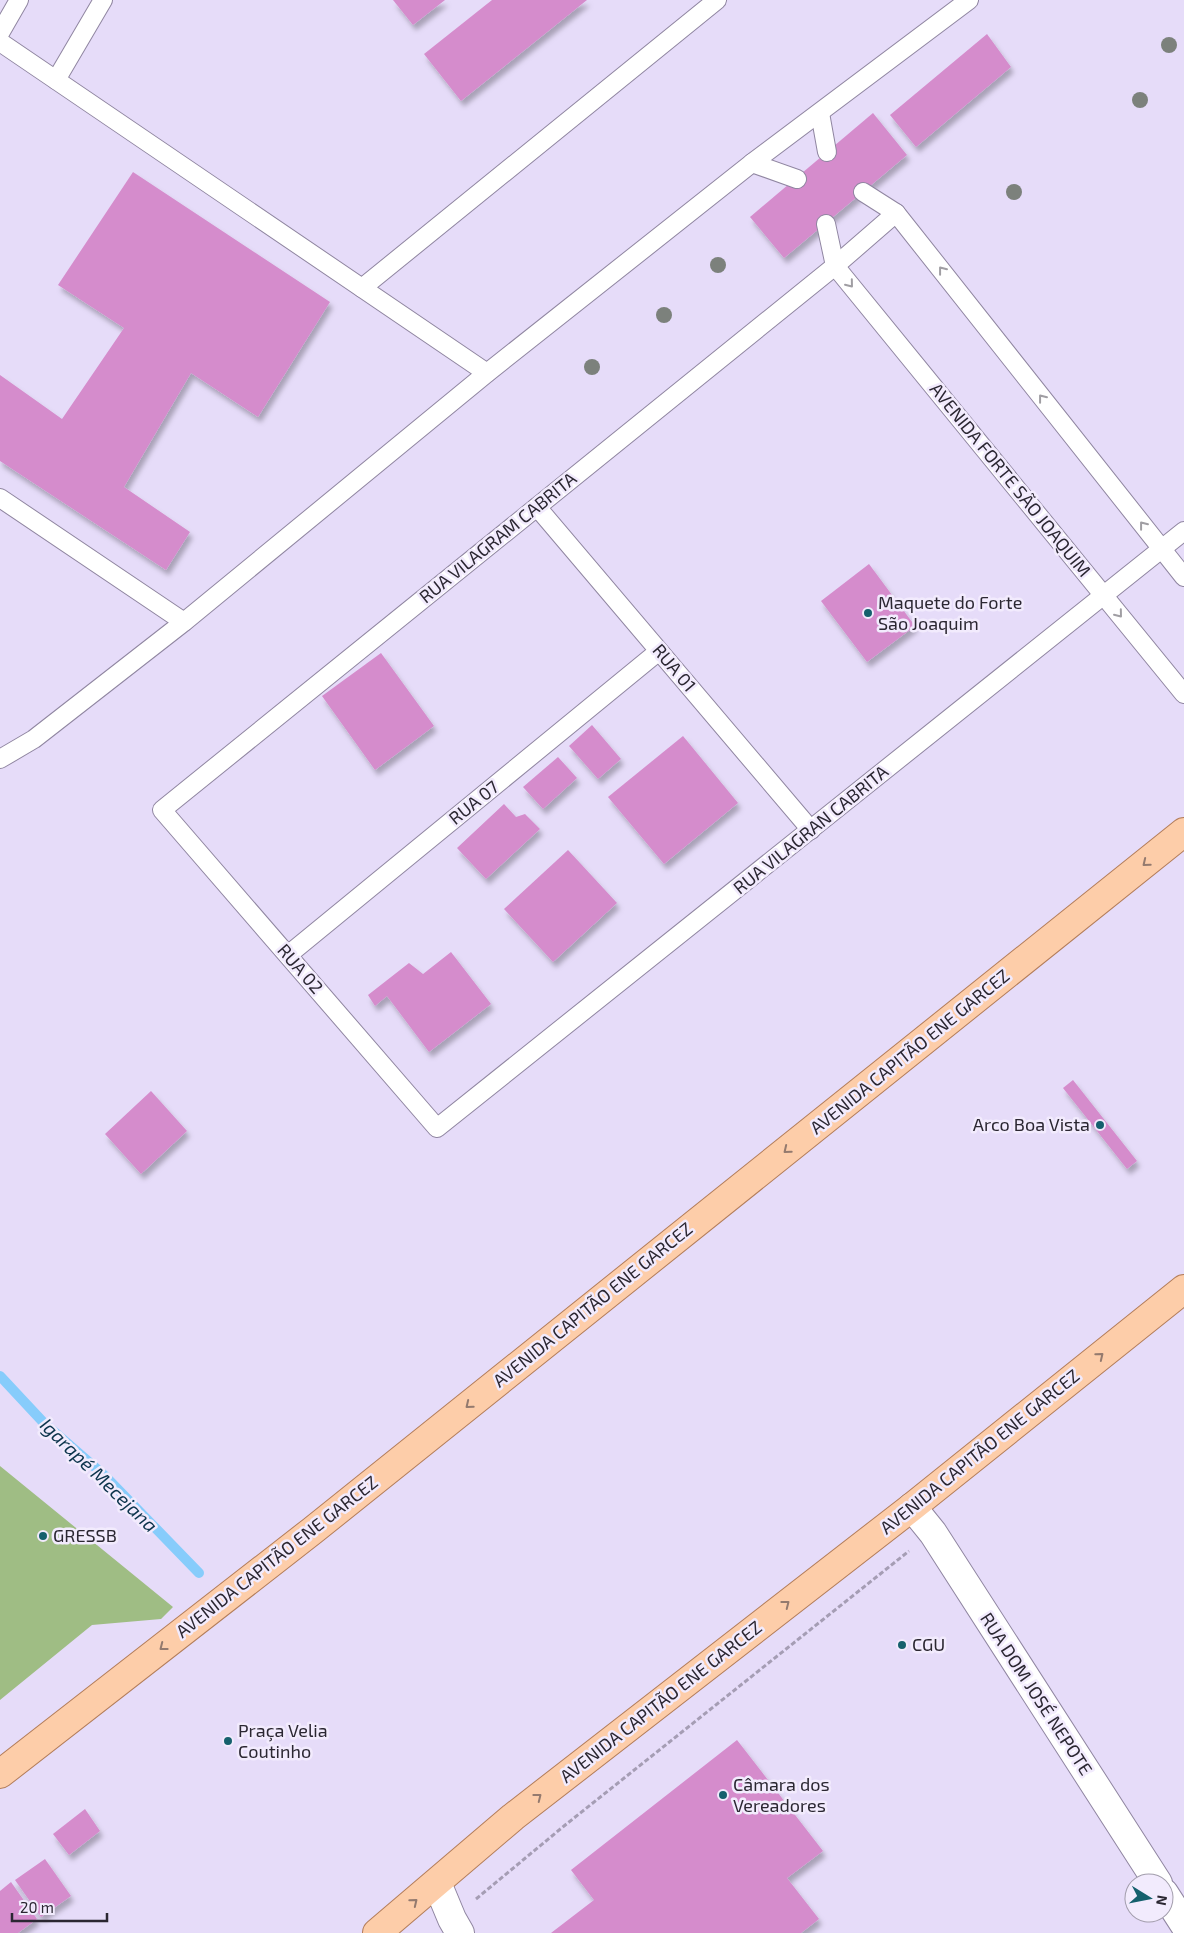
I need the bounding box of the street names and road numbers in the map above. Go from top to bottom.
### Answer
street label: AVENIDA FORTE SÃO JOAQUIM [926,378,1096,581]
street label: RUA VILAGRAM CABRITA [414,467,581,607]
street label: RUA 01 [648,639,701,696]
street label: RUA VILAGRAN CABRITA [729,760,893,898]
street label: RUA 07 [444,775,503,829]
street label: RUA 02 [273,939,328,998]
street label: AVENIDA CAPITÃO ENE GARCEZ [805,964,1013,1138]
street label: AVENIDA CAPITÃO ENE GARCEZ [488,1217,696,1391]
street label: AVENIDA CAPITÃO ENE GARCEZ [875,1364,1083,1538]
street label: AVENIDA CAPITÃO ENE GARCEZ [171,1471,382,1642]
street label: RUA DOM JOSÉ NEPOTE [976,1608,1098,1779]
street label: AVENIDA CAPITÃO ENE GARCEZ [555,1616,766,1787]

